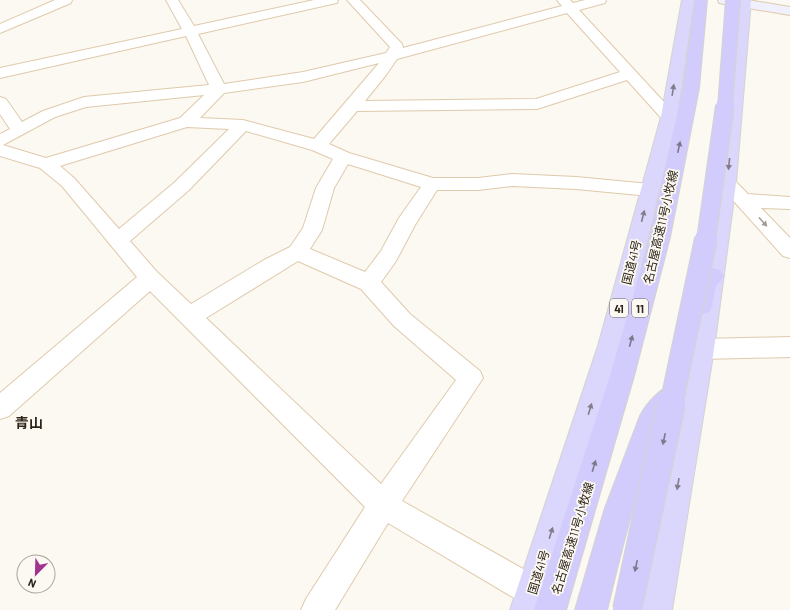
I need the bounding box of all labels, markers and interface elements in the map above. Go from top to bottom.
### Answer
one-way arrow [670,84,676,96]
one-way arrow [676,141,682,153]
one-way arrow [726,158,732,170]
street label: 名古屋高速11号小牧線 [640,169,680,285]
one-way arrow [640,210,646,222]
one-way arrow [758,217,768,227]
street label: 国道41号 [619,238,643,286]
road number: 41 [610,299,628,317]
road number: 11 [632,299,648,317]
one-way arrow [628,335,634,347]
one-way arrow [587,402,593,414]
district label: 青山 [15,414,43,431]
one-way arrow [660,433,666,445]
one-way arrow [591,459,597,471]
one-way arrow [675,478,681,490]
street label: 名古屋高速11号小牧線 [548,480,596,596]
one-way arrow [548,526,554,538]
street label: 国道41号 [525,548,551,596]
north arrow [16,554,56,594]
one-way arrow [633,560,639,572]
text: N [26,576,38,591]

